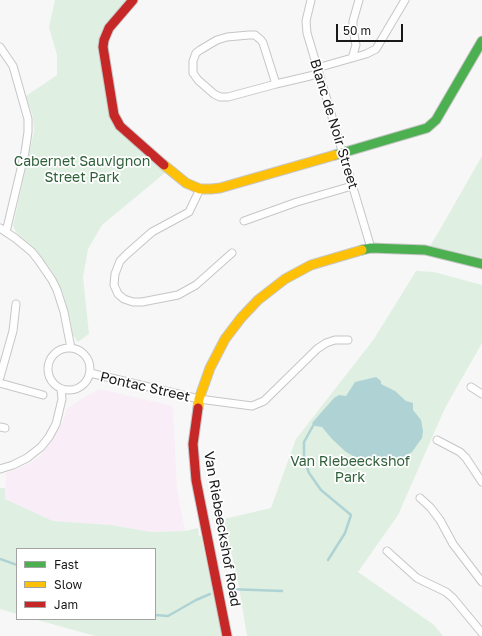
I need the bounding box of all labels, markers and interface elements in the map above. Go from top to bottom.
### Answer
scale bar [338,16,405,42]
text: 50 m [343,23,371,38]
street label: Blanc de Noir Street [306,57,362,191]
park label: Cabernet Sauvignon Street Park [14,154,150,186]
street label: Pontac Street [98,368,192,406]
street label: Van Riebeeckshof Road [200,450,244,608]
park label: Van Riebeeckshof Park [290,454,410,486]
legend [16,548,156,620]
text: Fast [54,557,79,572]
text: Slow [54,577,82,592]
text: Jam [54,597,78,612]

